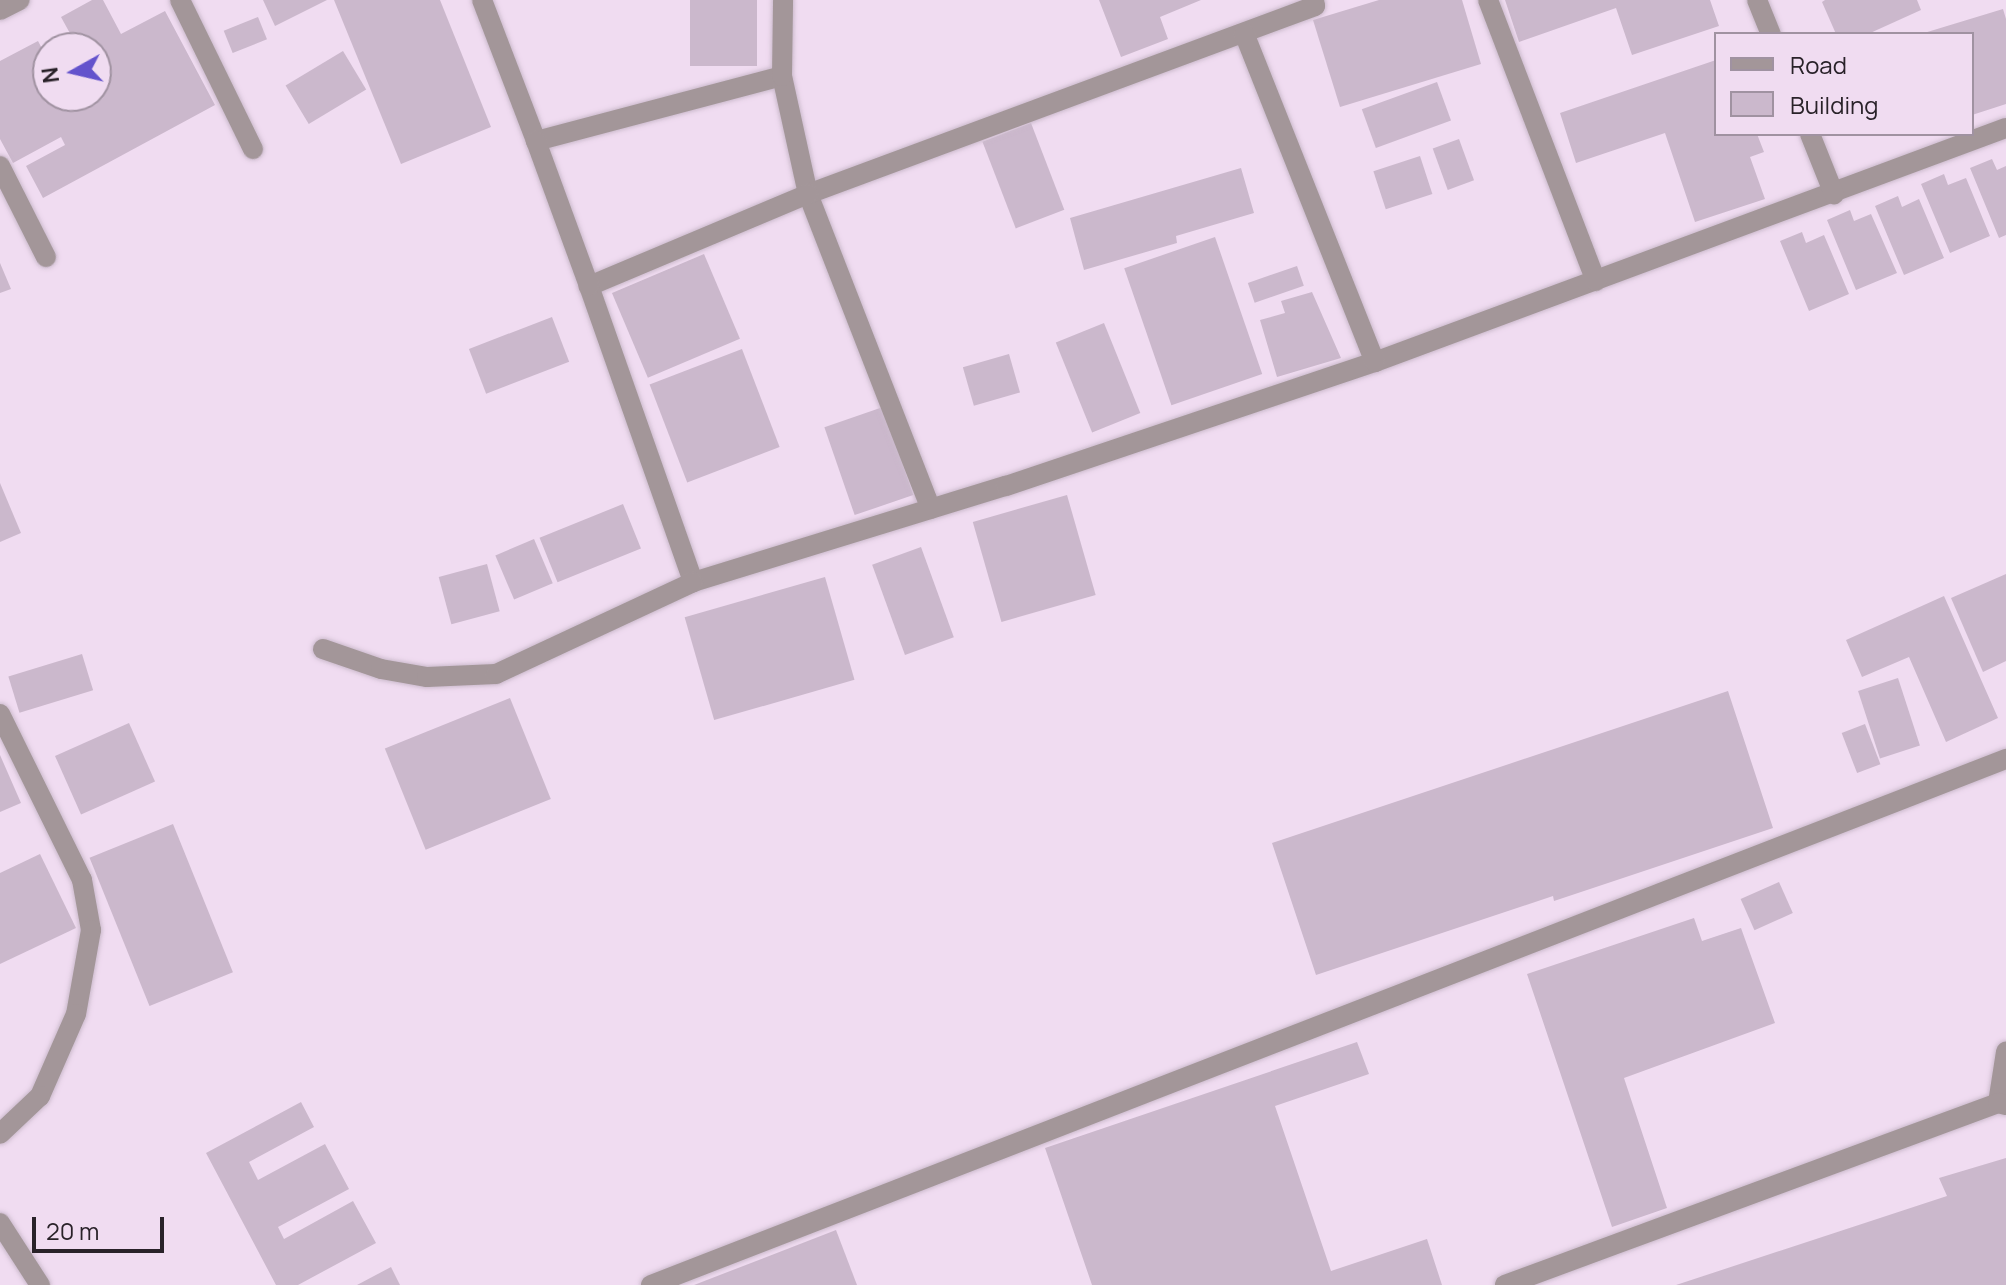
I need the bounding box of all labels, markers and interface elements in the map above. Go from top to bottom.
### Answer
north arrow [32,32,112,112]
legend [1714,32,1974,136]
text: Road [1790,48,1847,81]
text: N [34,65,66,85]
text: Building [1790,88,1878,121]
scale bar [36,1201,168,1251]
text: 20 m [46,1214,99,1247]

